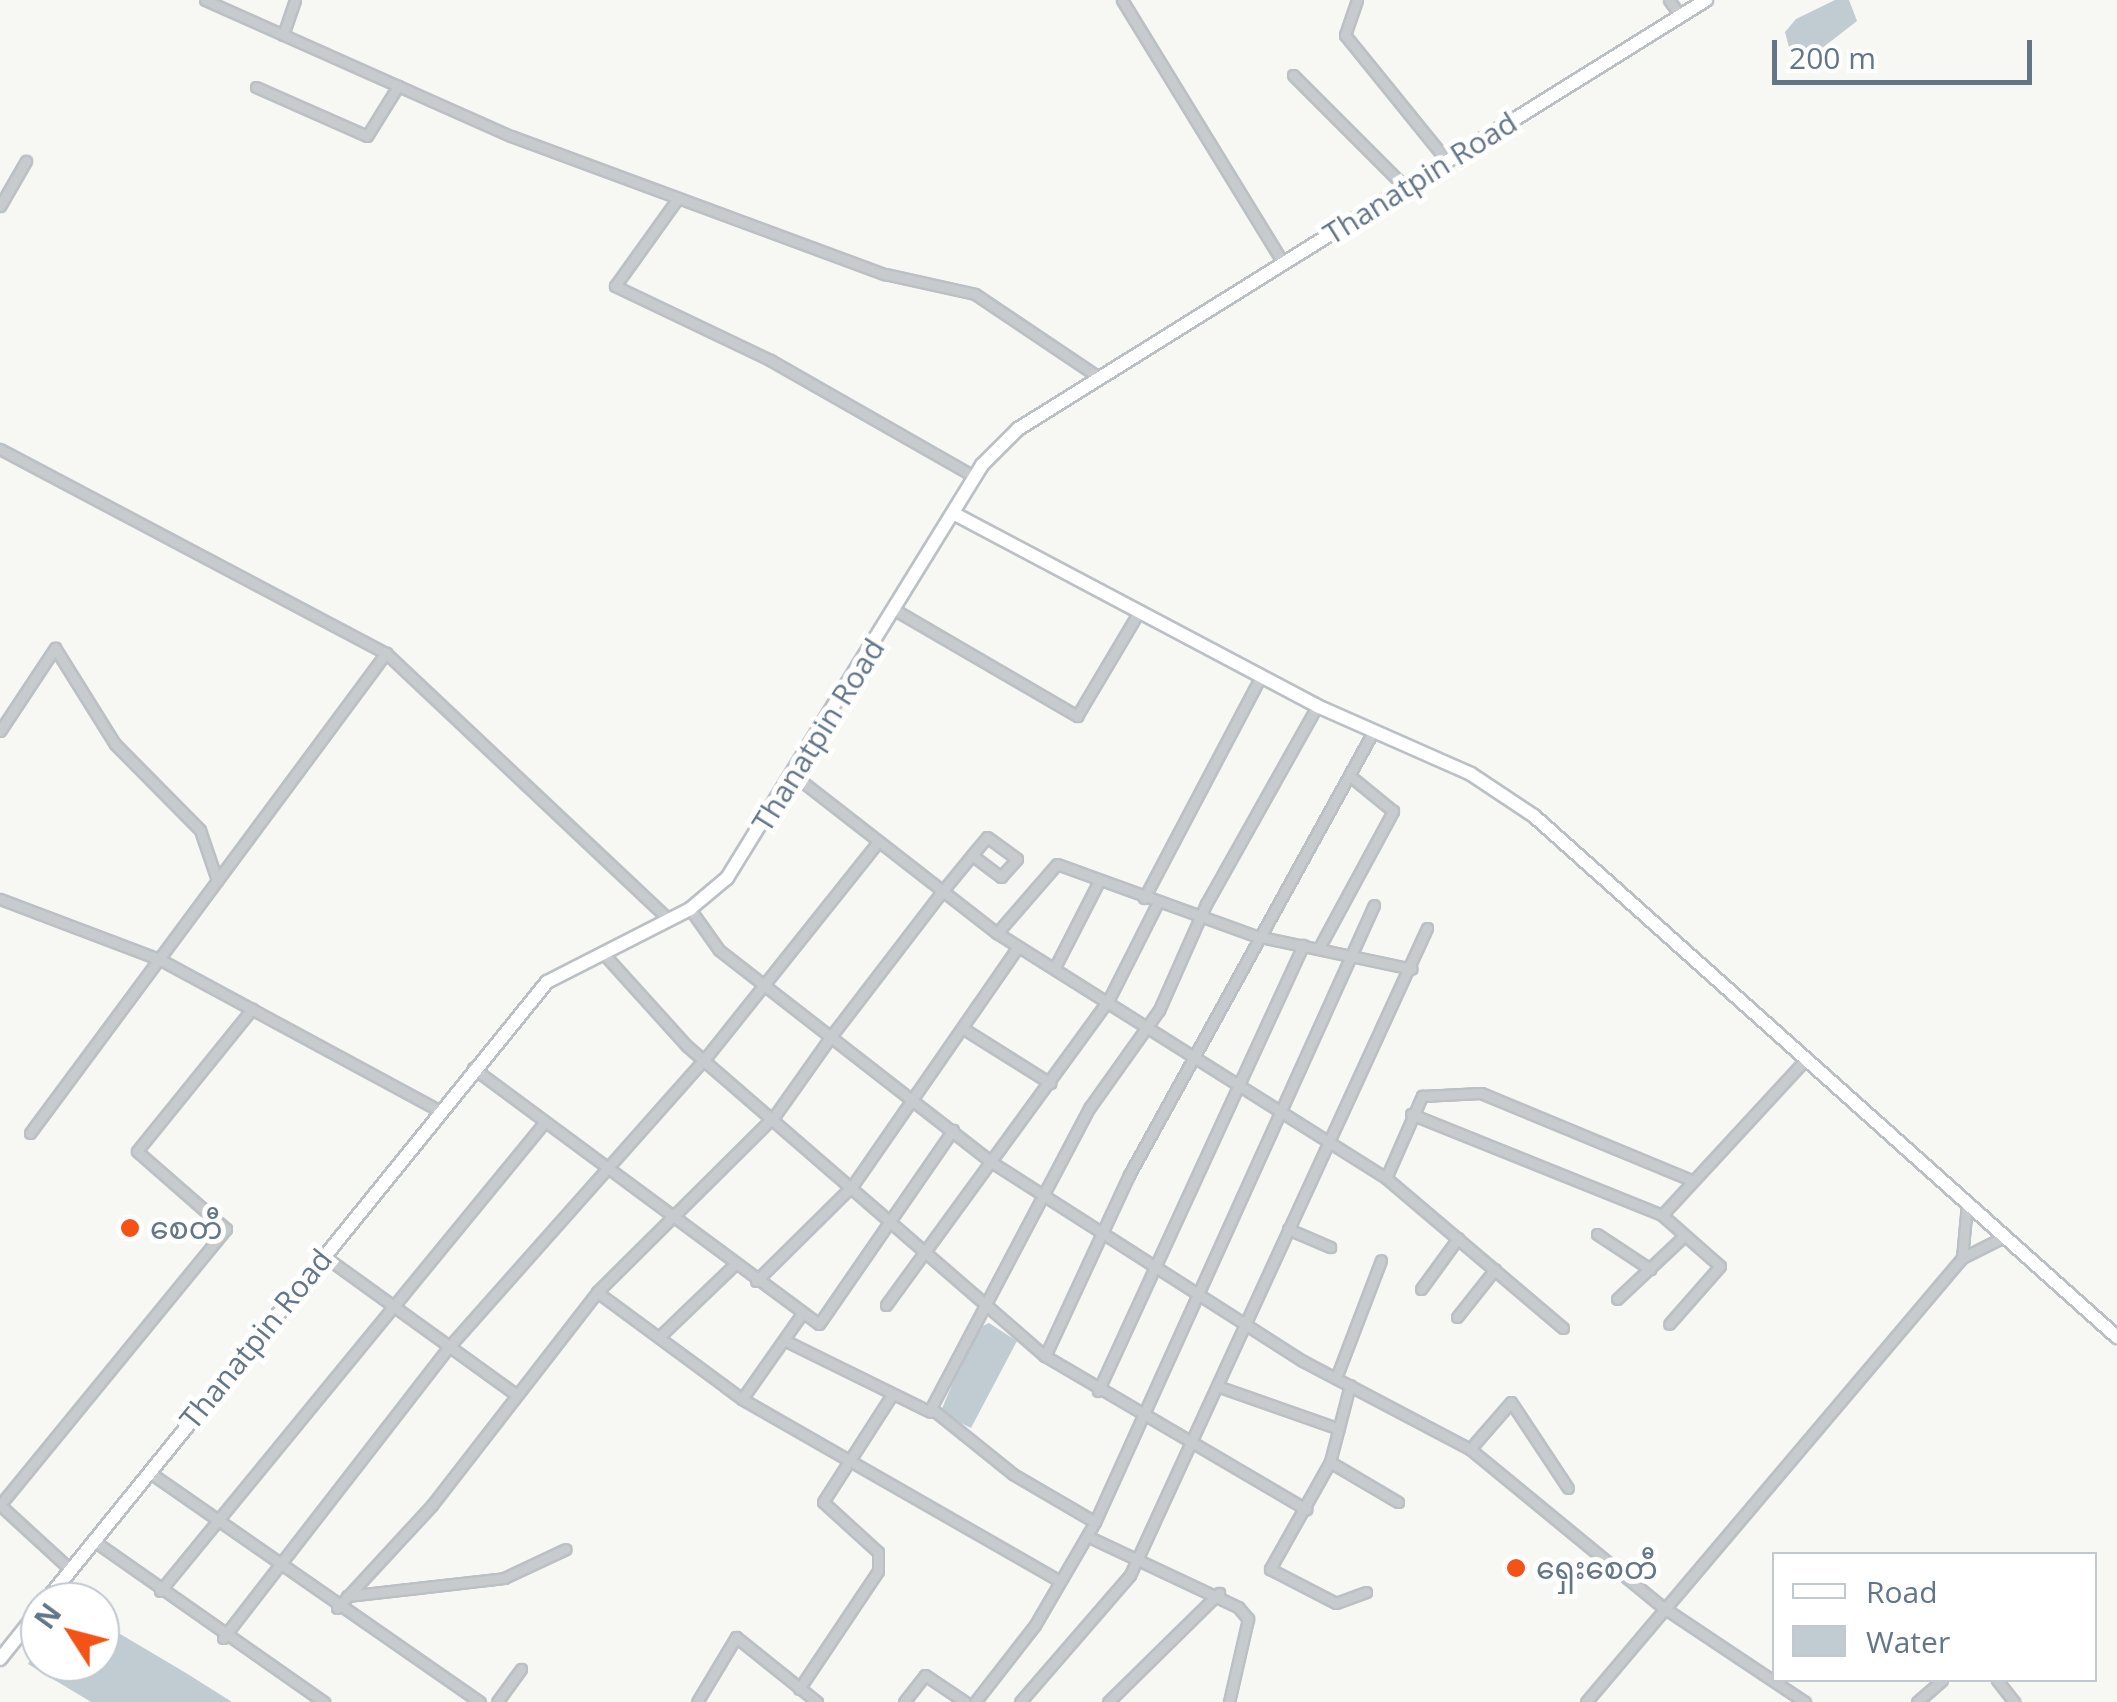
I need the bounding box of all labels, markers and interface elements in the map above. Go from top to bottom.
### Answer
scale bar [1777,20,2037,82]
text: 200 m [1789,37,1876,78]
street label: Thanatpin Road [1317,104,1523,252]
street label: Thanatpin Road [744,632,892,838]
place label: စေတီ [150,1210,222,1246]
marker: စေတီ [119,1217,141,1239]
street label: Thanatpin Road [172,1242,340,1436]
place label: ရှေးစေတီ [1536,1550,1658,1586]
legend [1772,1552,2097,1682]
marker: ရှေးစေတီ [1505,1557,1527,1579]
text: Road [1866,1571,1938,1612]
north arrow [20,1582,120,1682]
text: N [25,1595,69,1636]
text: Water [1866,1621,1950,1662]

